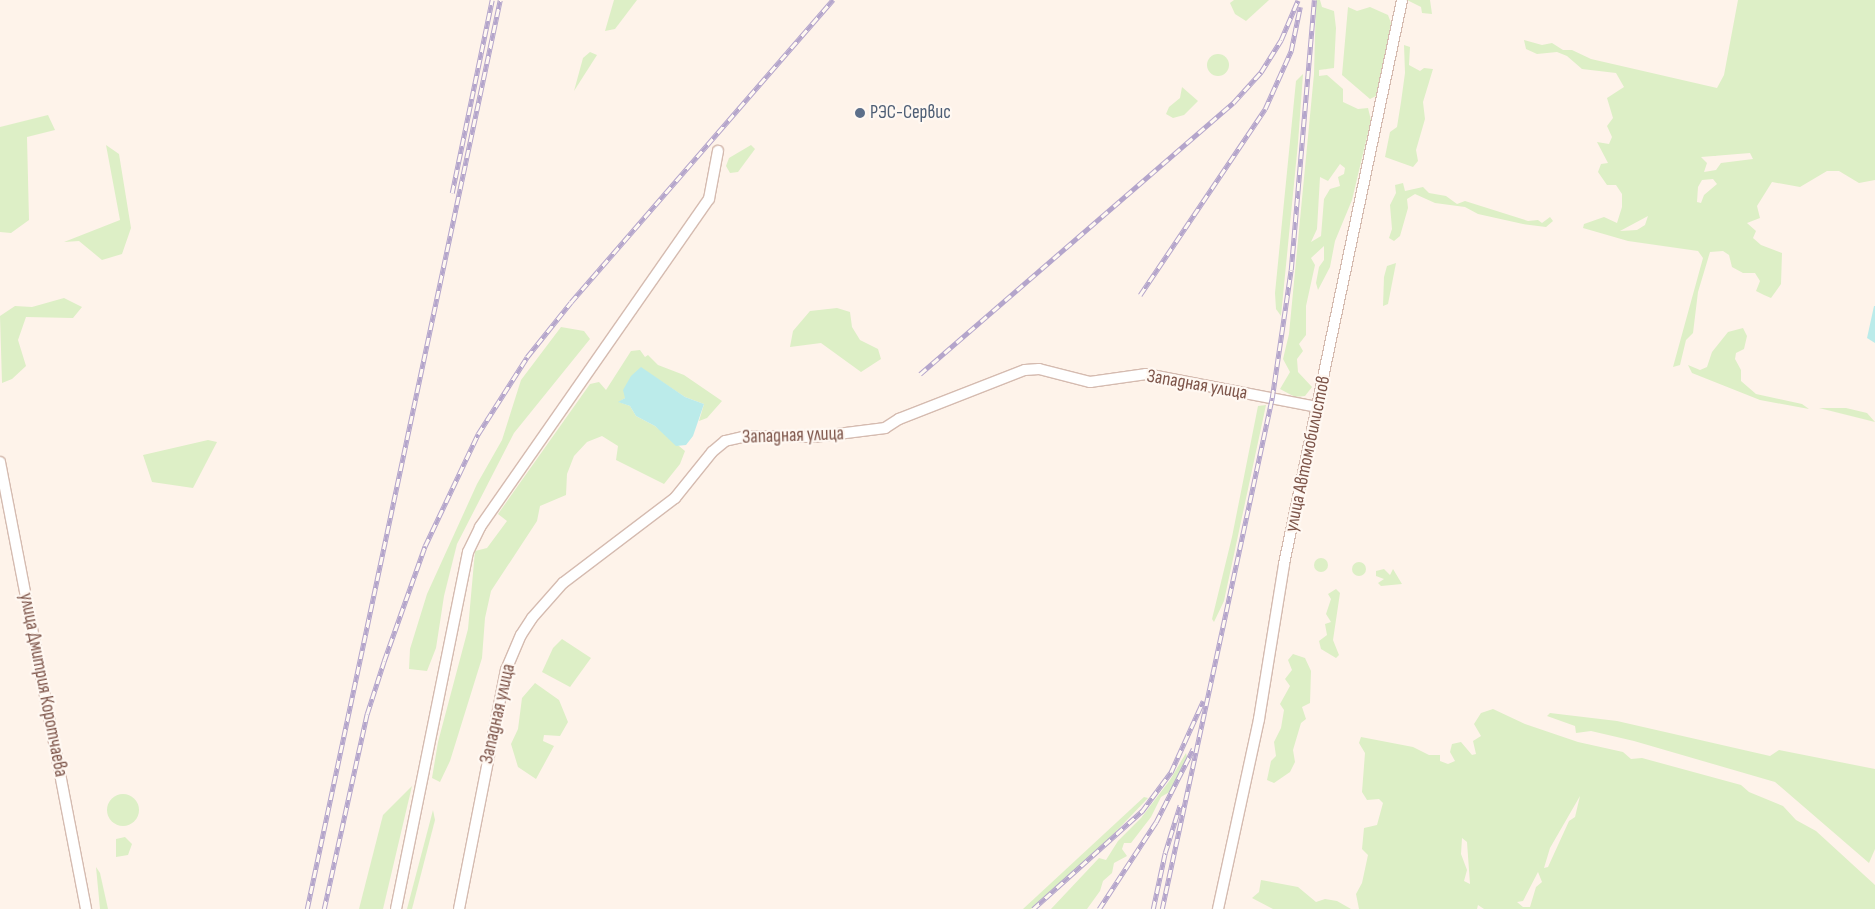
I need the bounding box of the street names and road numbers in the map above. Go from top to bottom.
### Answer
street label: Западная улица [1145,365,1249,405]
street label: улица Автомобилистов [1280,374,1336,534]
street label: Западная улица [742,423,844,449]
street label: улица Дмитрия Коротчаева [14,591,72,779]
street label: Западная улица [475,662,521,766]

